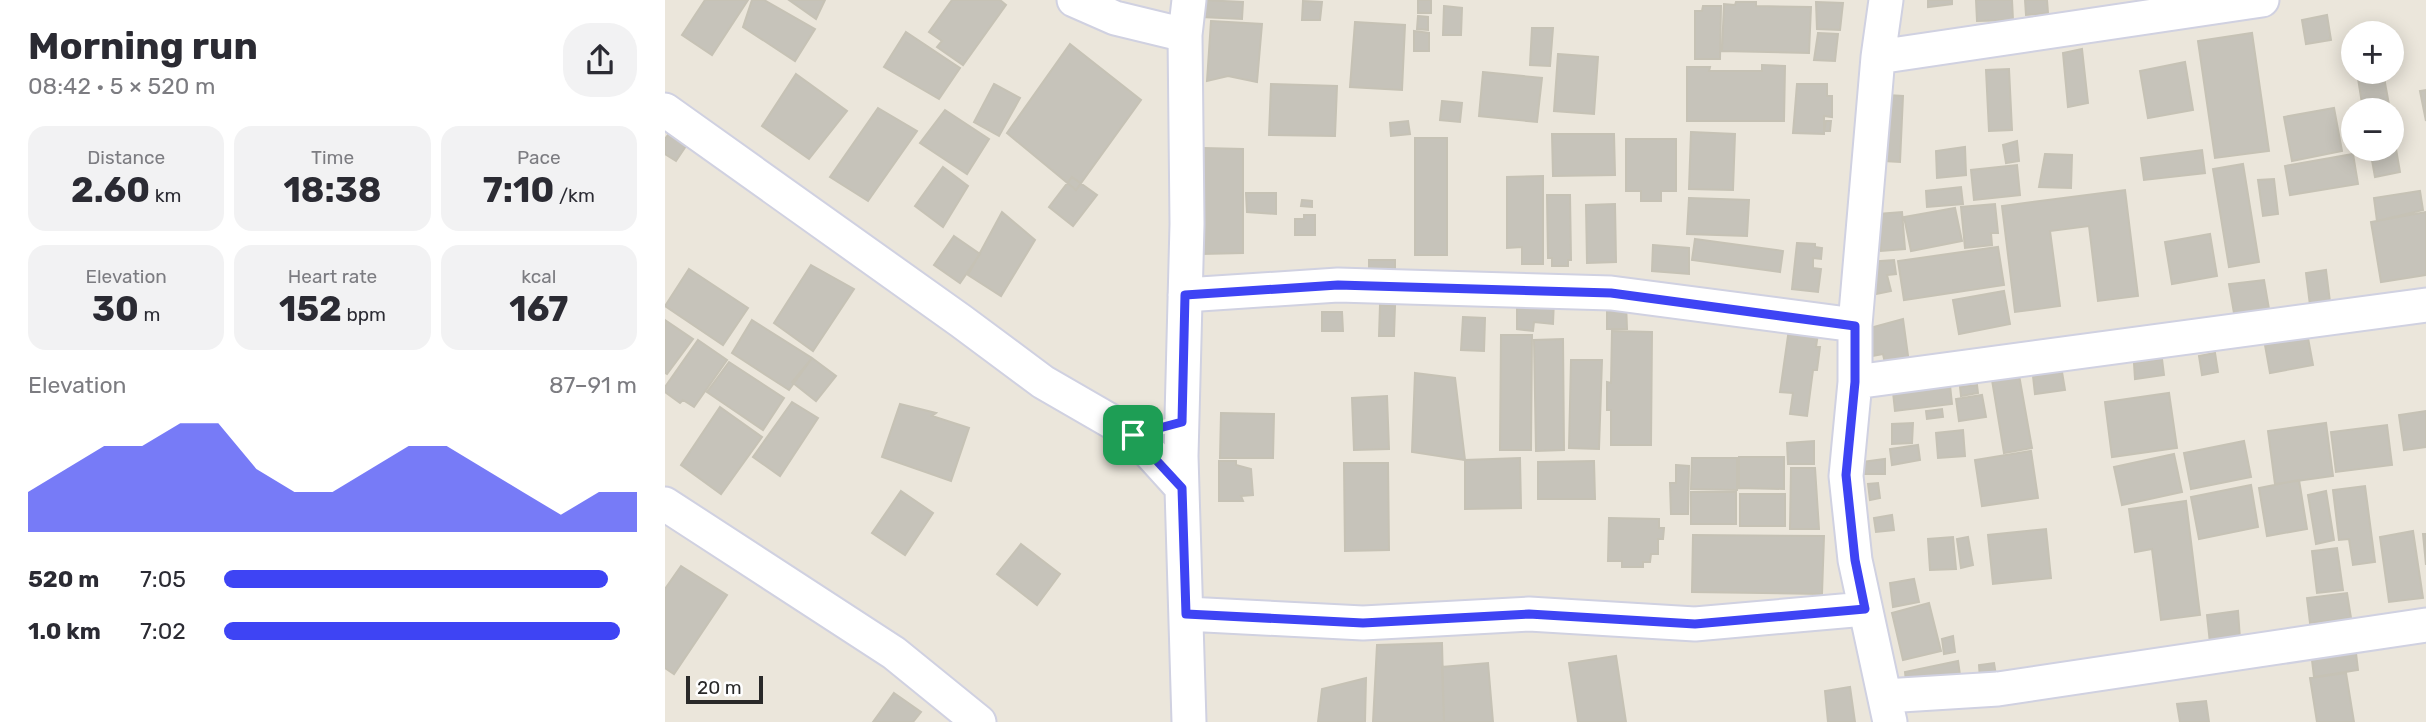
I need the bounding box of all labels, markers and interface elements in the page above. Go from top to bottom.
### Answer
map controls [2341,21,2404,161]
button: + [2341,21,2404,84]
text: Morning run [28,23,258,69]
button: share [563,23,637,97]
text: 08:42 · 5 × 520 m [28,72,215,100]
button: − [2341,98,2404,161]
text: Distance [87,146,165,169]
text: Time [311,146,354,169]
text: Pace [517,146,561,169]
text: 2.60 [71,169,150,211]
text: 18:38 [283,169,382,211]
text: 7:10 [483,169,554,211]
text: km [150,184,181,207]
text: /km [554,184,595,207]
text: Elevation [85,265,167,288]
text: Heart rate [288,265,377,288]
text: kcal [521,265,556,288]
text: 30 [92,288,139,330]
text: 152 [279,288,342,330]
text: 167 [509,288,568,330]
text: m [139,303,160,326]
text: bpm [342,303,386,326]
text: Elevation [28,371,127,399]
text: 87–91 m [549,371,637,399]
pin [1103,405,1163,465]
icon: arrive [1114,416,1152,454]
text: 520 m [28,565,99,593]
text: 7:05 [140,565,186,593]
text: 1.0 km [28,617,101,645]
text: 7:02 [140,617,186,645]
scale bar [686,673,763,705]
text: 20 m [697,676,742,699]

